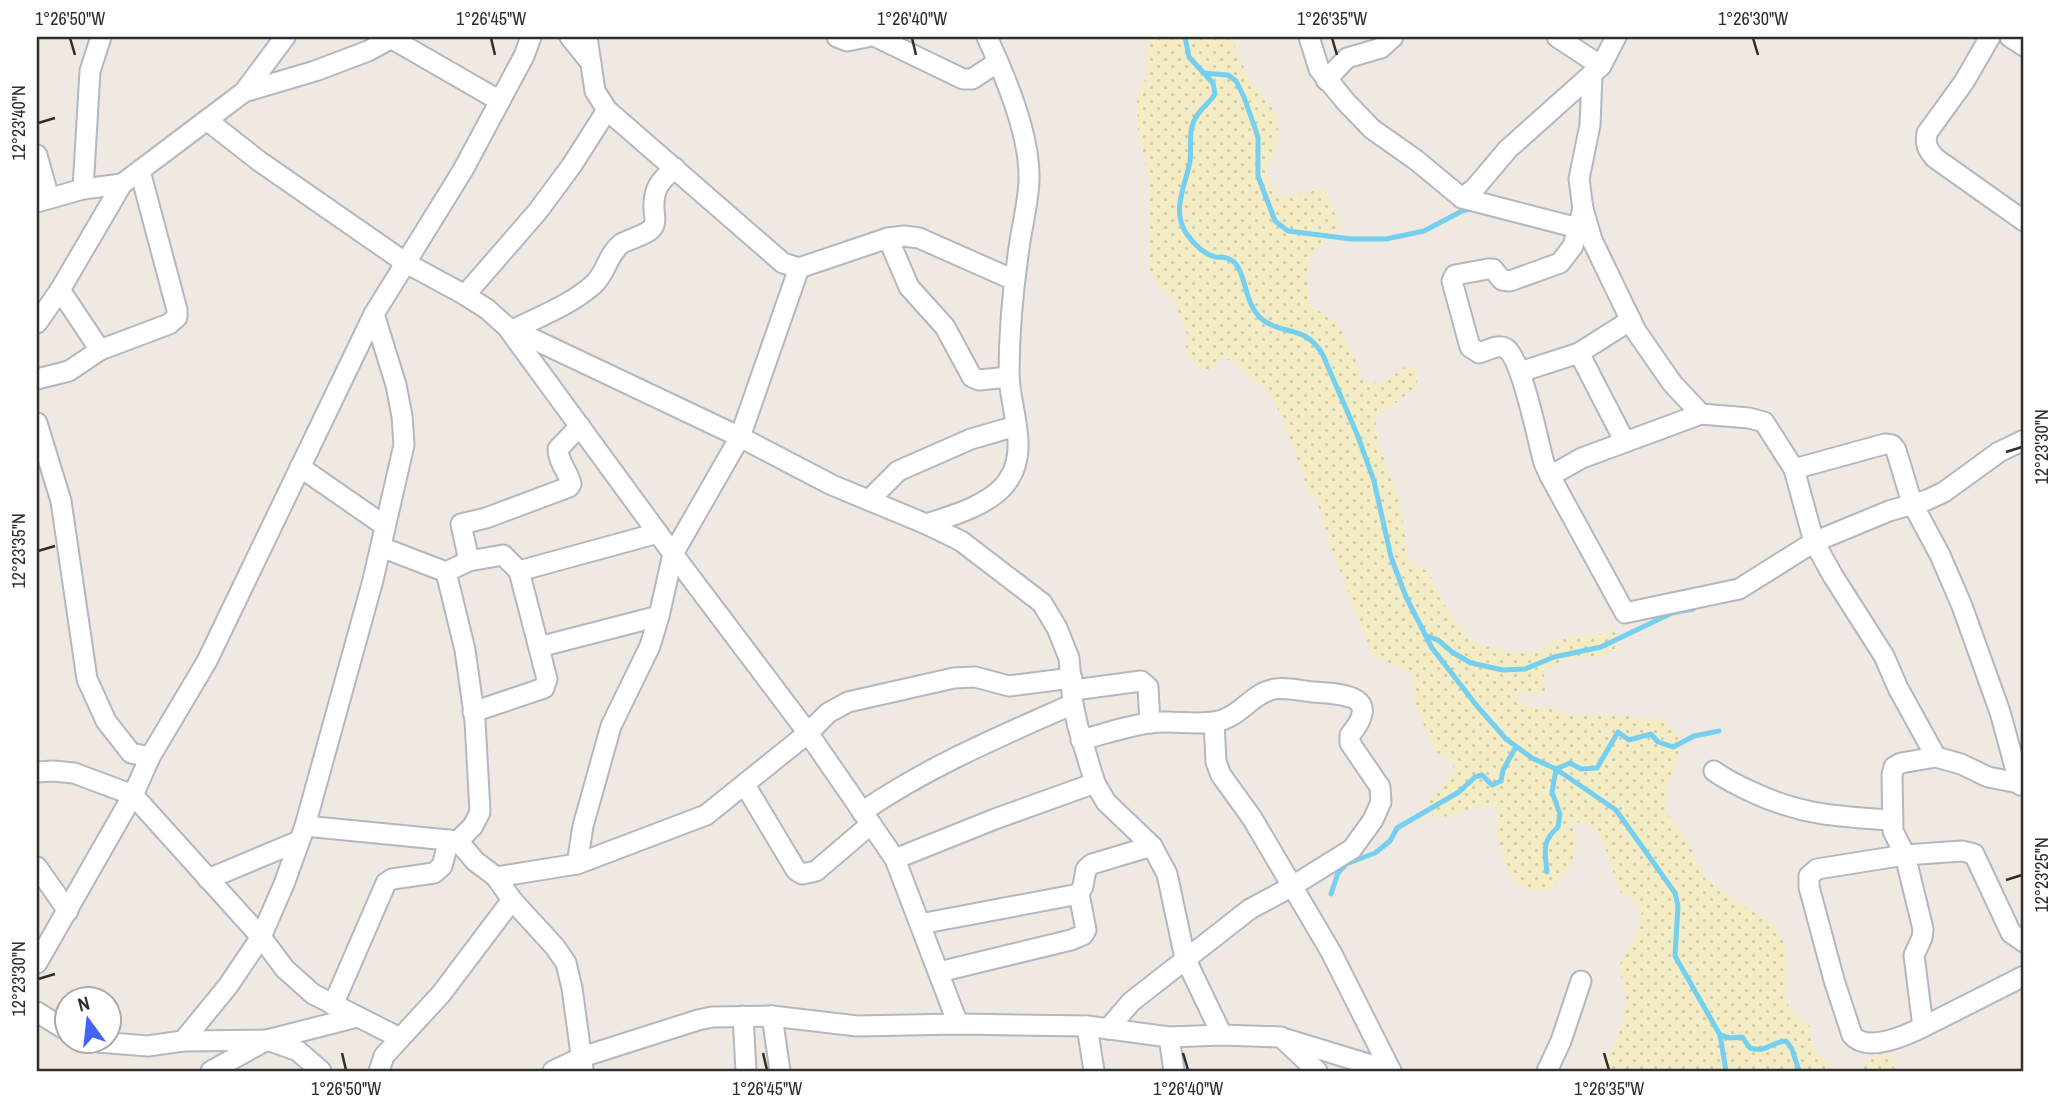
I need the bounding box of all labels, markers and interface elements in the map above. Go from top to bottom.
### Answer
text: 1°26'50"W [35,6,105,31]
text: 1°26'45"W [456,6,526,31]
text: 1°26'40"W [877,6,947,31]
text: 1°26'35"W [1297,6,1367,31]
text: 1°26'30"W [1718,6,1788,31]
text: 12°23'40"N [6,85,31,161]
text: 12°23'30"N [2029,409,2054,485]
text: 12°23'35"N [6,513,31,589]
text: 12°23'25"N [2029,837,2054,913]
text: 12°23'30"N [6,941,31,1017]
north arrow [52,986,122,1056]
text: N [75,990,92,1018]
text: 1°26'50"W [311,1076,381,1101]
text: 1°26'45"W [732,1076,802,1101]
text: 1°26'40"W [1153,1076,1223,1101]
text: 1°26'35"W [1574,1076,1644,1101]

